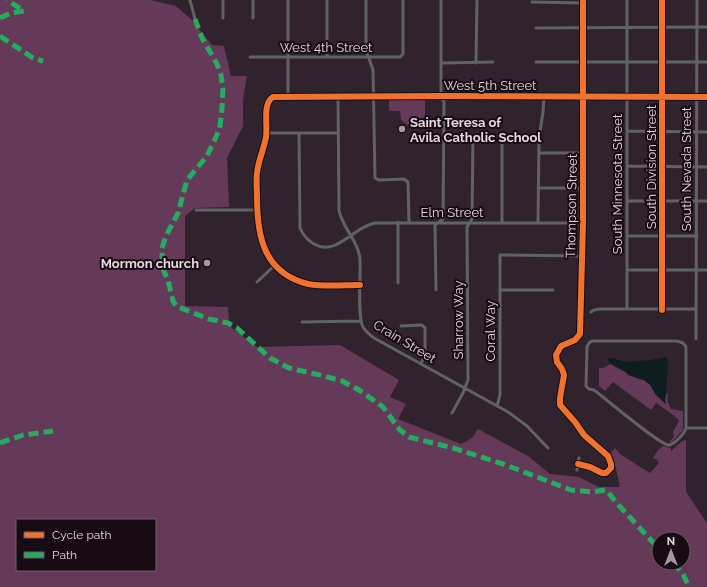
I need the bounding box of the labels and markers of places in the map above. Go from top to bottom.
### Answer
place label: Saint Teresa of Avila Catholic School [410,115,542,145]
marker: Saint Teresa of Avila Catholic School [397,124,407,134]
place label: Mormon church [101,256,199,271]
marker: Mormon church [202,258,212,268]

